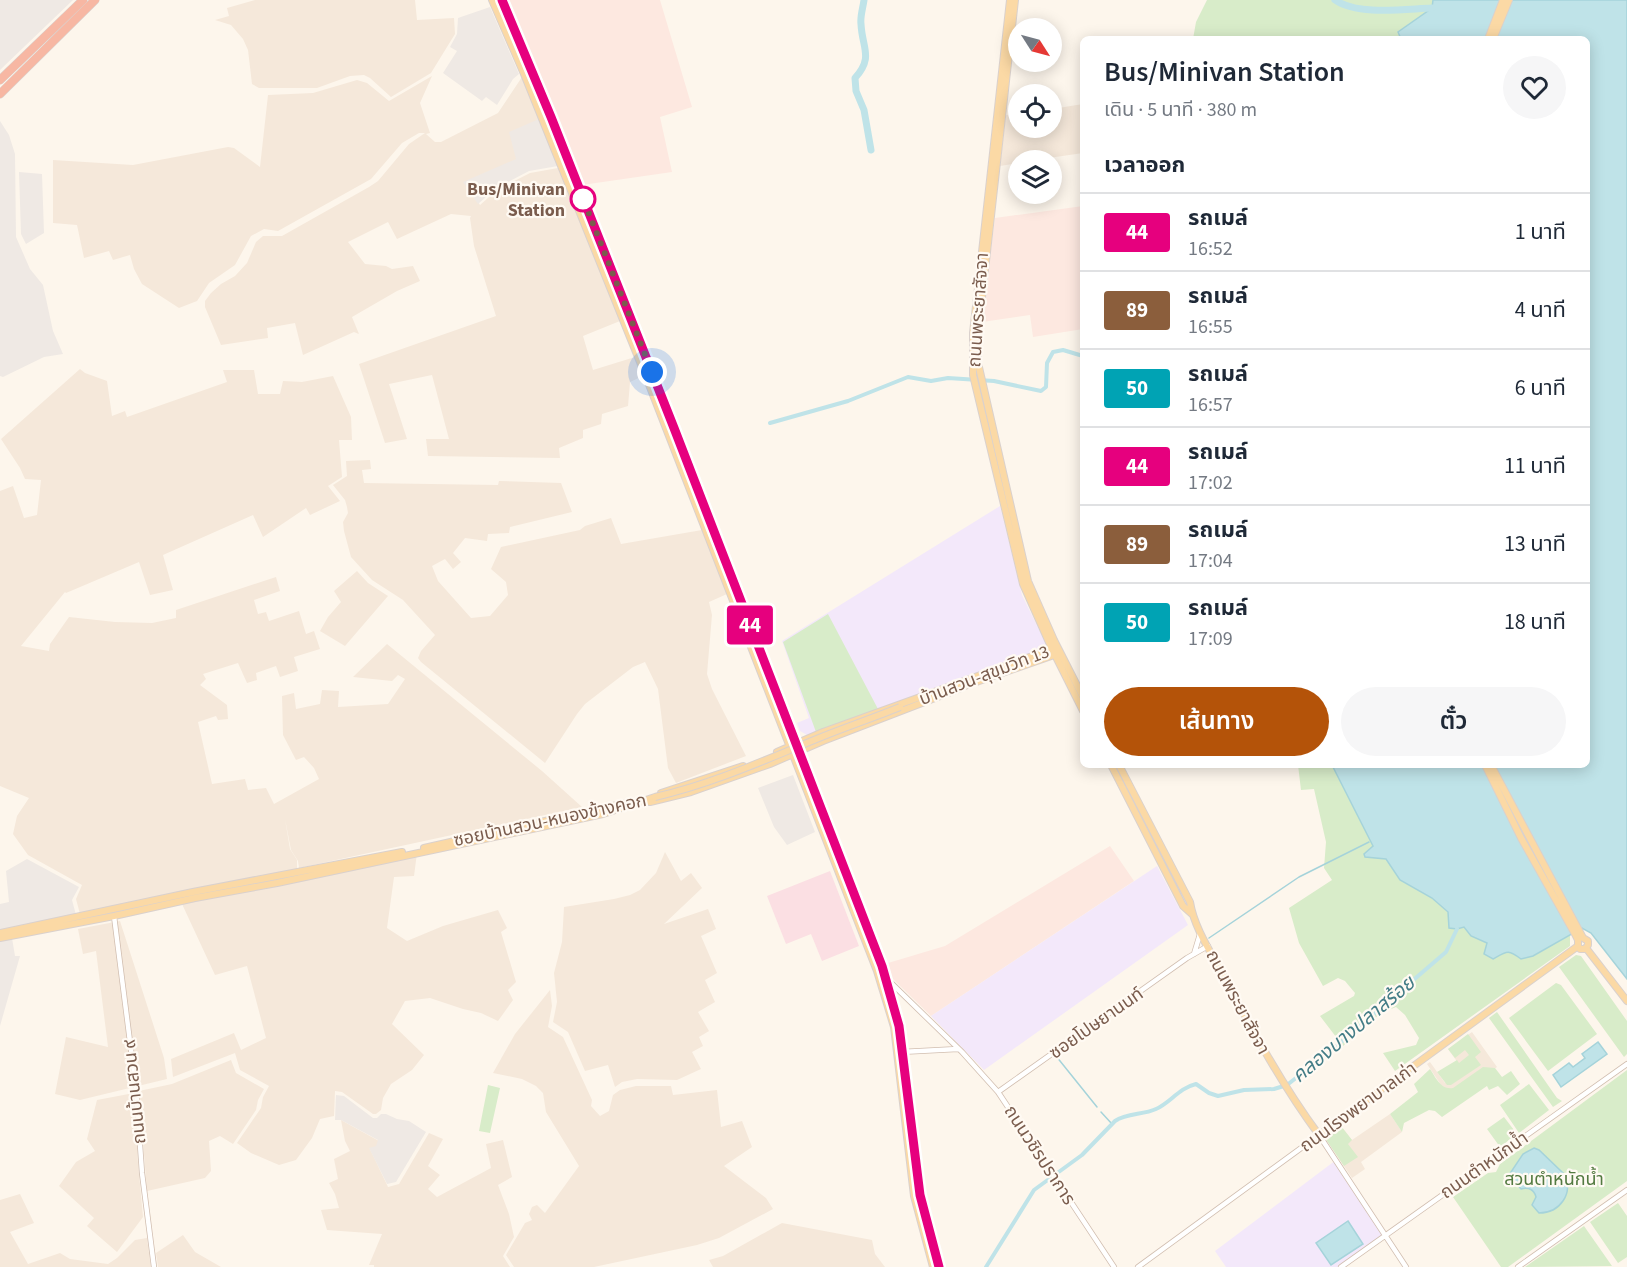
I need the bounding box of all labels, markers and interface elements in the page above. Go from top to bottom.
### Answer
north arrow [1008,18,1062,72]
map controls [1008,18,1062,204]
text: Bus/Minivan Station [1104,52,1345,92]
button: heart [1503,56,1566,119]
button: locate [1008,84,1062,138]
text: เดิน · 5 นาที · 380 m [1104,96,1257,124]
text: เวลาออก [1104,149,1185,181]
button: layers [1008,150,1062,204]
place label: Bus/Minivan Station [467,177,565,223]
marker: Bus/Minivan Station [570,186,596,212]
text: รถเมล์ [1188,202,1248,234]
text: 1 นาที [1515,216,1566,248]
text: 44 [1126,217,1148,247]
text: 16:52 [1188,235,1233,263]
street label: ถนนพระยาสัจจา [962,252,995,368]
text: รถเมล์ [1188,280,1248,312]
text: 4 นาที [1515,294,1566,326]
text: 89 [1126,295,1148,325]
text: 16:55 [1188,313,1233,341]
your location [637,357,667,387]
text: รถเมล์ [1188,358,1248,390]
text: 6 นาที [1515,372,1566,404]
text: 50 [1126,373,1148,403]
text: 16:57 [1188,391,1233,419]
text: รถเมล์ [1188,436,1248,468]
text: 11 นาที [1504,450,1566,482]
text: 44 [1126,451,1148,481]
text: 17:02 [1188,469,1233,497]
text: รถเมล์ [1188,514,1248,546]
text: 13 นาที [1504,528,1566,560]
text: 89 [1126,529,1148,559]
text: 17:04 [1188,547,1233,575]
text: รถเมล์ [1188,592,1248,624]
line badge: 44 [723,606,777,644]
text: 18 นาที [1504,606,1566,638]
text: 50 [1126,607,1148,637]
text: 44 [739,610,761,640]
text: 17:09 [1188,625,1233,653]
street label: บ้านสวน-สุขุมวิท 13 [916,639,1053,712]
button: เส้นทาง [1104,687,1329,756]
button: ตั๋ว [1341,687,1566,756]
street label: ซอยบ้านสวน-หนองข้างคอก [451,788,649,853]
street label: ถนนพระยาสัจจา [1200,946,1276,1059]
water label: คลองบางปลาสร้อย [1286,968,1423,1090]
street label: ซอยโปษยานนท์ [1044,982,1148,1065]
street label: ถนนบ้านสวน ๙ [117,1038,152,1145]
street label: ถนนโรงพยาบาลเก่า [1295,1056,1422,1158]
street label: ถนนวชิรปราการ [998,1101,1081,1210]
street label: ถนนตำหนักน้ำ [1435,1125,1533,1205]
park label: สวนตำหนักน้ำ [1504,1166,1604,1192]

